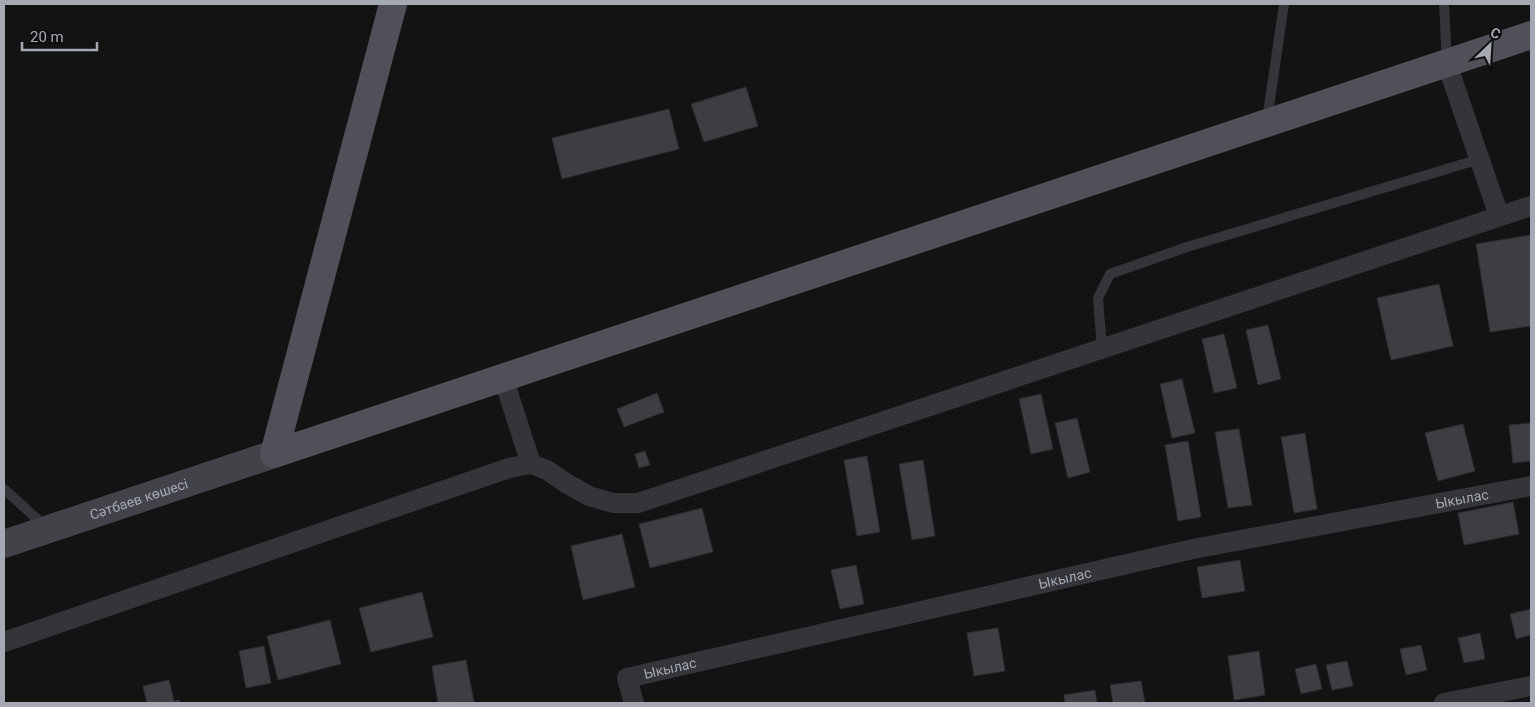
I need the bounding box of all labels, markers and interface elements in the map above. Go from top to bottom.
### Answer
scale bar [22,20,98,52]
north arrow [1465,20,1515,70]
text: С [1488,24,1503,42]
text: 20 m [30,28,64,46]
street label: Сәтбаев көшесі [88,475,190,523]
street label: Ыкылас [1434,486,1490,512]
street label: Ыкылас [1037,564,1093,592]
street label: Ыкылас [642,654,698,682]

